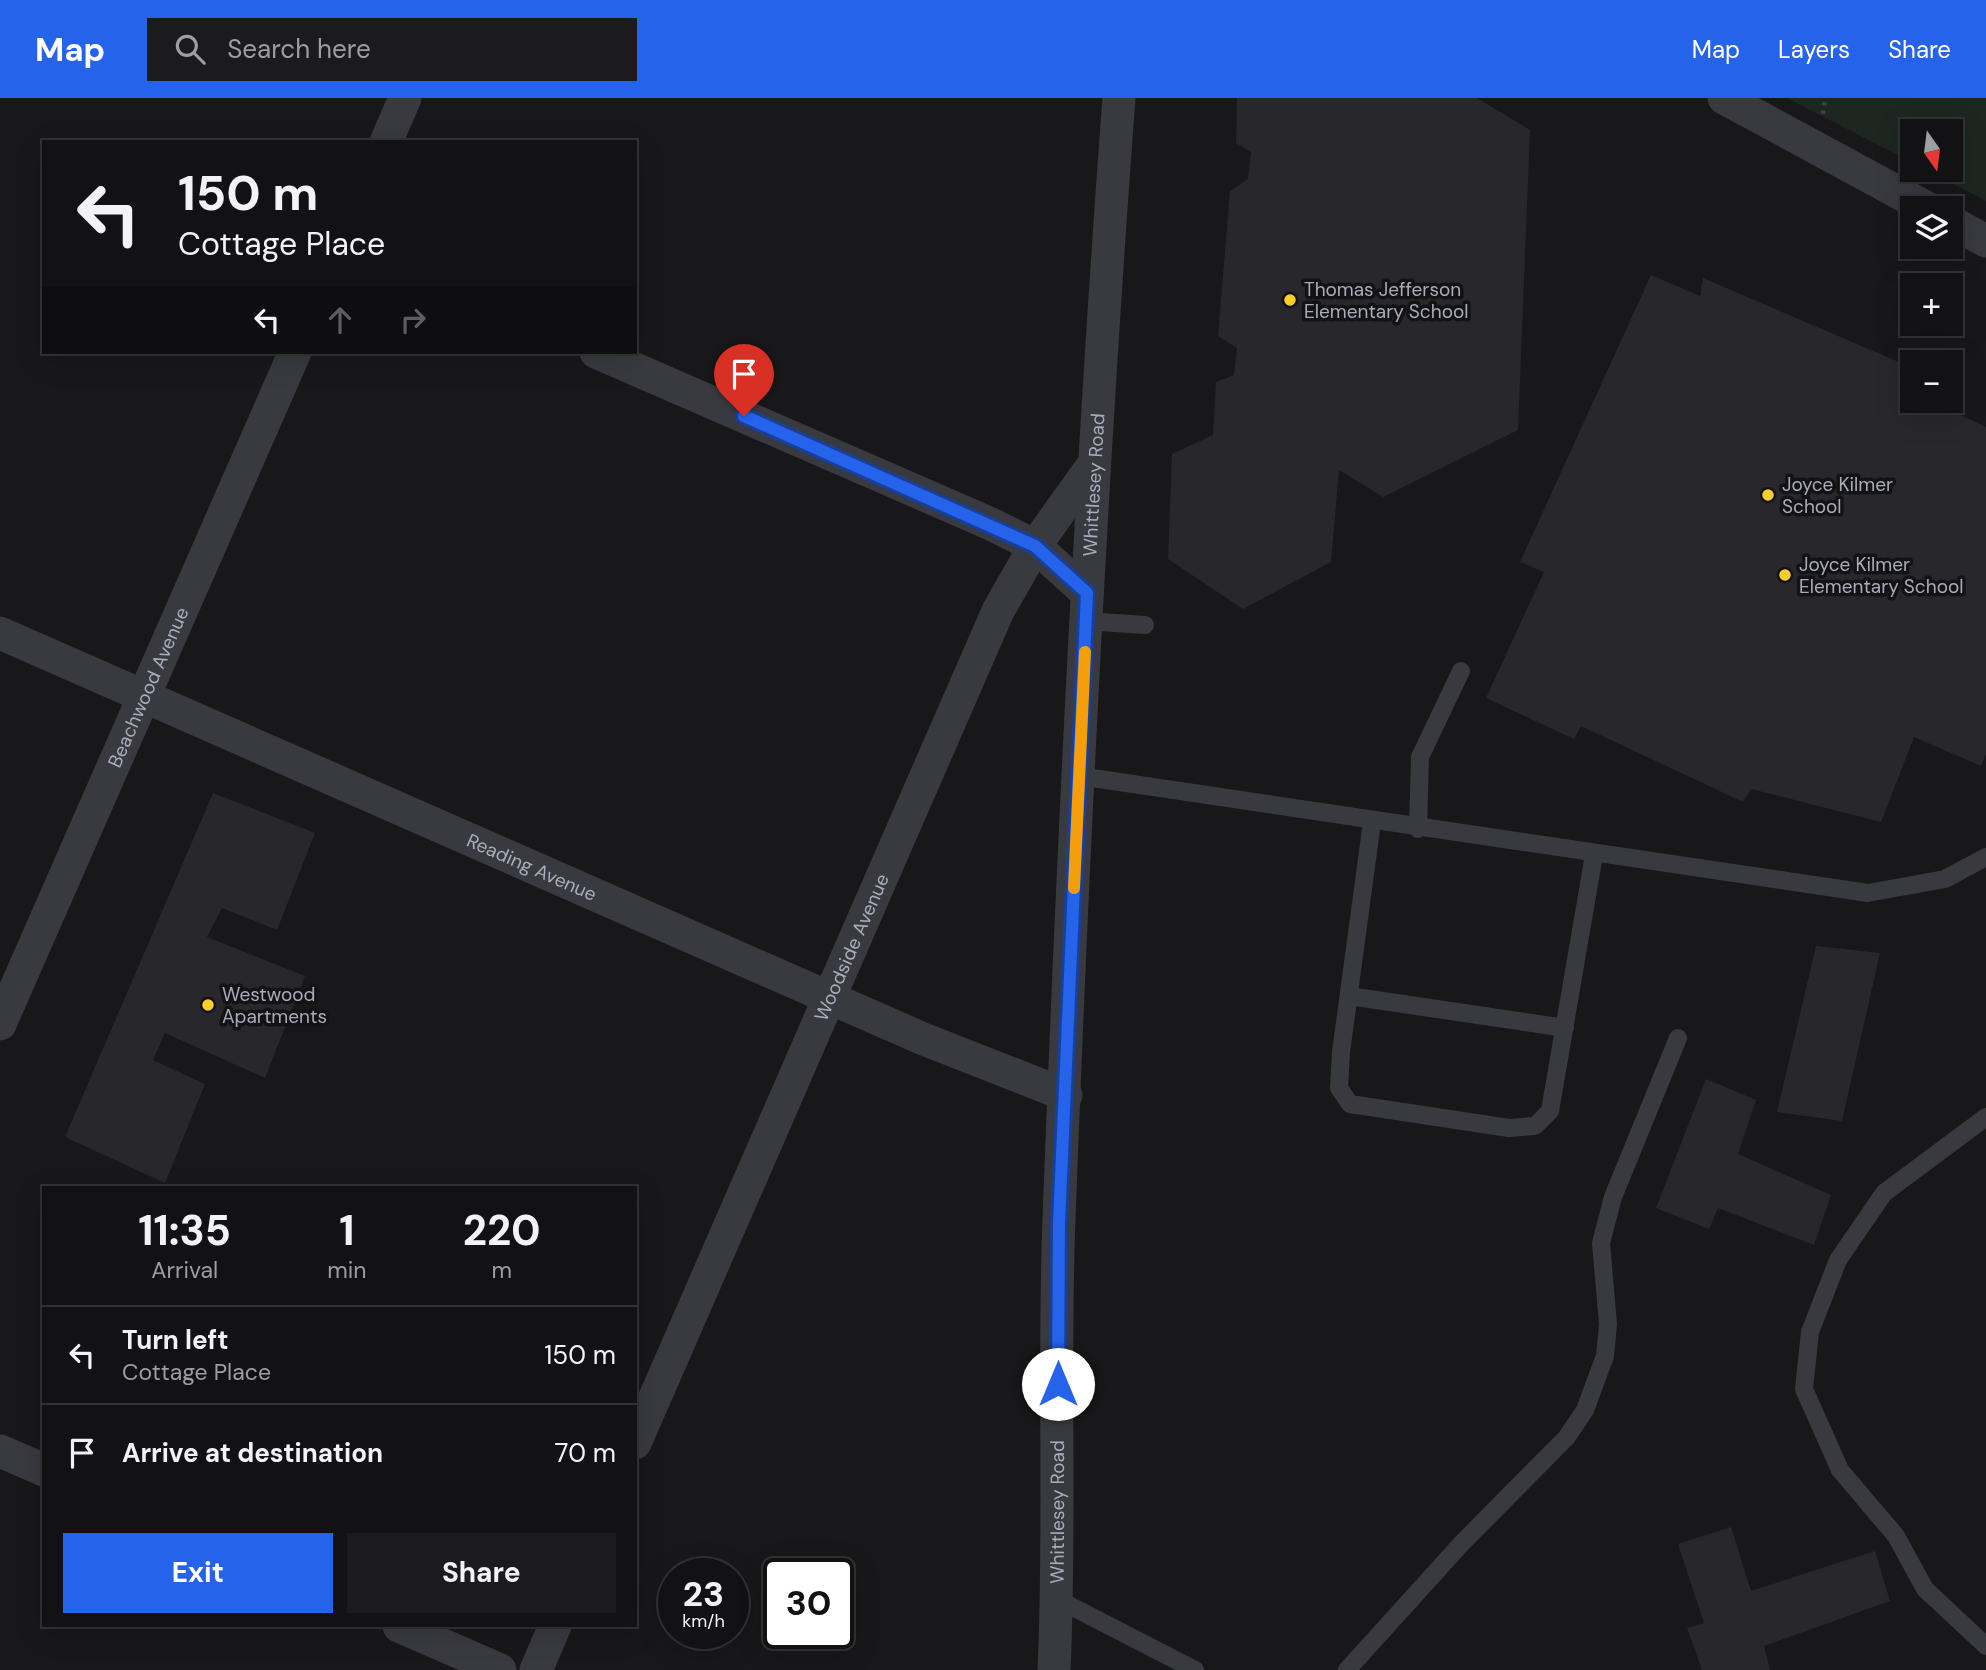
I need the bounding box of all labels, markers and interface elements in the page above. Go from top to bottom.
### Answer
search box [147,18,637,81]
text: Map [35,28,105,71]
icon: search [171,30,209,68]
text: Search here [227,32,371,66]
text: Map [1692,34,1740,65]
text: Layers [1778,34,1850,65]
text: Share [1888,34,1951,65]
north arrow [1900,119,1964,182]
map controls [1900,119,1963,413]
text: 150 m [178,161,318,225]
icon: left [63,168,154,259]
button: layers [1900,196,1963,259]
text: Cottage Place [178,223,385,265]
button: + [1900,273,1963,336]
place label: Thomas Jefferson Elementary School [1304,277,1468,324]
marker: Thomas Jefferson Elementary School [1282,292,1298,308]
icon: left [248,301,286,339]
icon: ahead [321,301,359,339]
icon: right [394,301,432,339]
pin [714,344,774,416]
button: − [1900,350,1963,413]
icon: arrive [725,355,763,393]
street label: Whittlesey Road [1077,412,1110,557]
place label: Joyce Kilmer School [1782,472,1893,519]
marker: Joyce Kilmer School [1760,487,1776,503]
place label: Joyce Kilmer Elementary School [1799,552,1963,599]
marker: Joyce Kilmer Elementary School [1777,567,1793,583]
street label: Beachwood Avenue [102,603,194,771]
street label: Reading Avenue [463,827,601,906]
street label: Woodside Avenue [808,870,894,1025]
place label: Westwood Apartments [222,982,327,1029]
marker: Westwood Apartments [200,997,216,1013]
text: 11:35 [138,1203,231,1258]
text: 1 [339,1203,355,1258]
text: 220 [463,1203,541,1258]
text: Arrival [151,1255,218,1285]
text: min [327,1255,367,1285]
text: m [492,1255,512,1285]
text: Turn left [122,1323,229,1357]
icon: left [63,1336,101,1374]
text: 150 m [544,1338,616,1372]
position arrow [1021,1347,1095,1421]
text: Cottage Place [122,1357,271,1387]
icon: arrive [63,1434,101,1472]
text: Arrive at destination [122,1436,383,1470]
text: 70 m [555,1436,616,1470]
street label: Whittlesey Road [1044,1440,1070,1584]
button: Exit [63,1533,333,1613]
button: Share [347,1533,616,1613]
speed limit sign: 30 [763,1558,854,1649]
text: 23 [683,1571,724,1617]
text: km/h [682,1609,725,1633]

